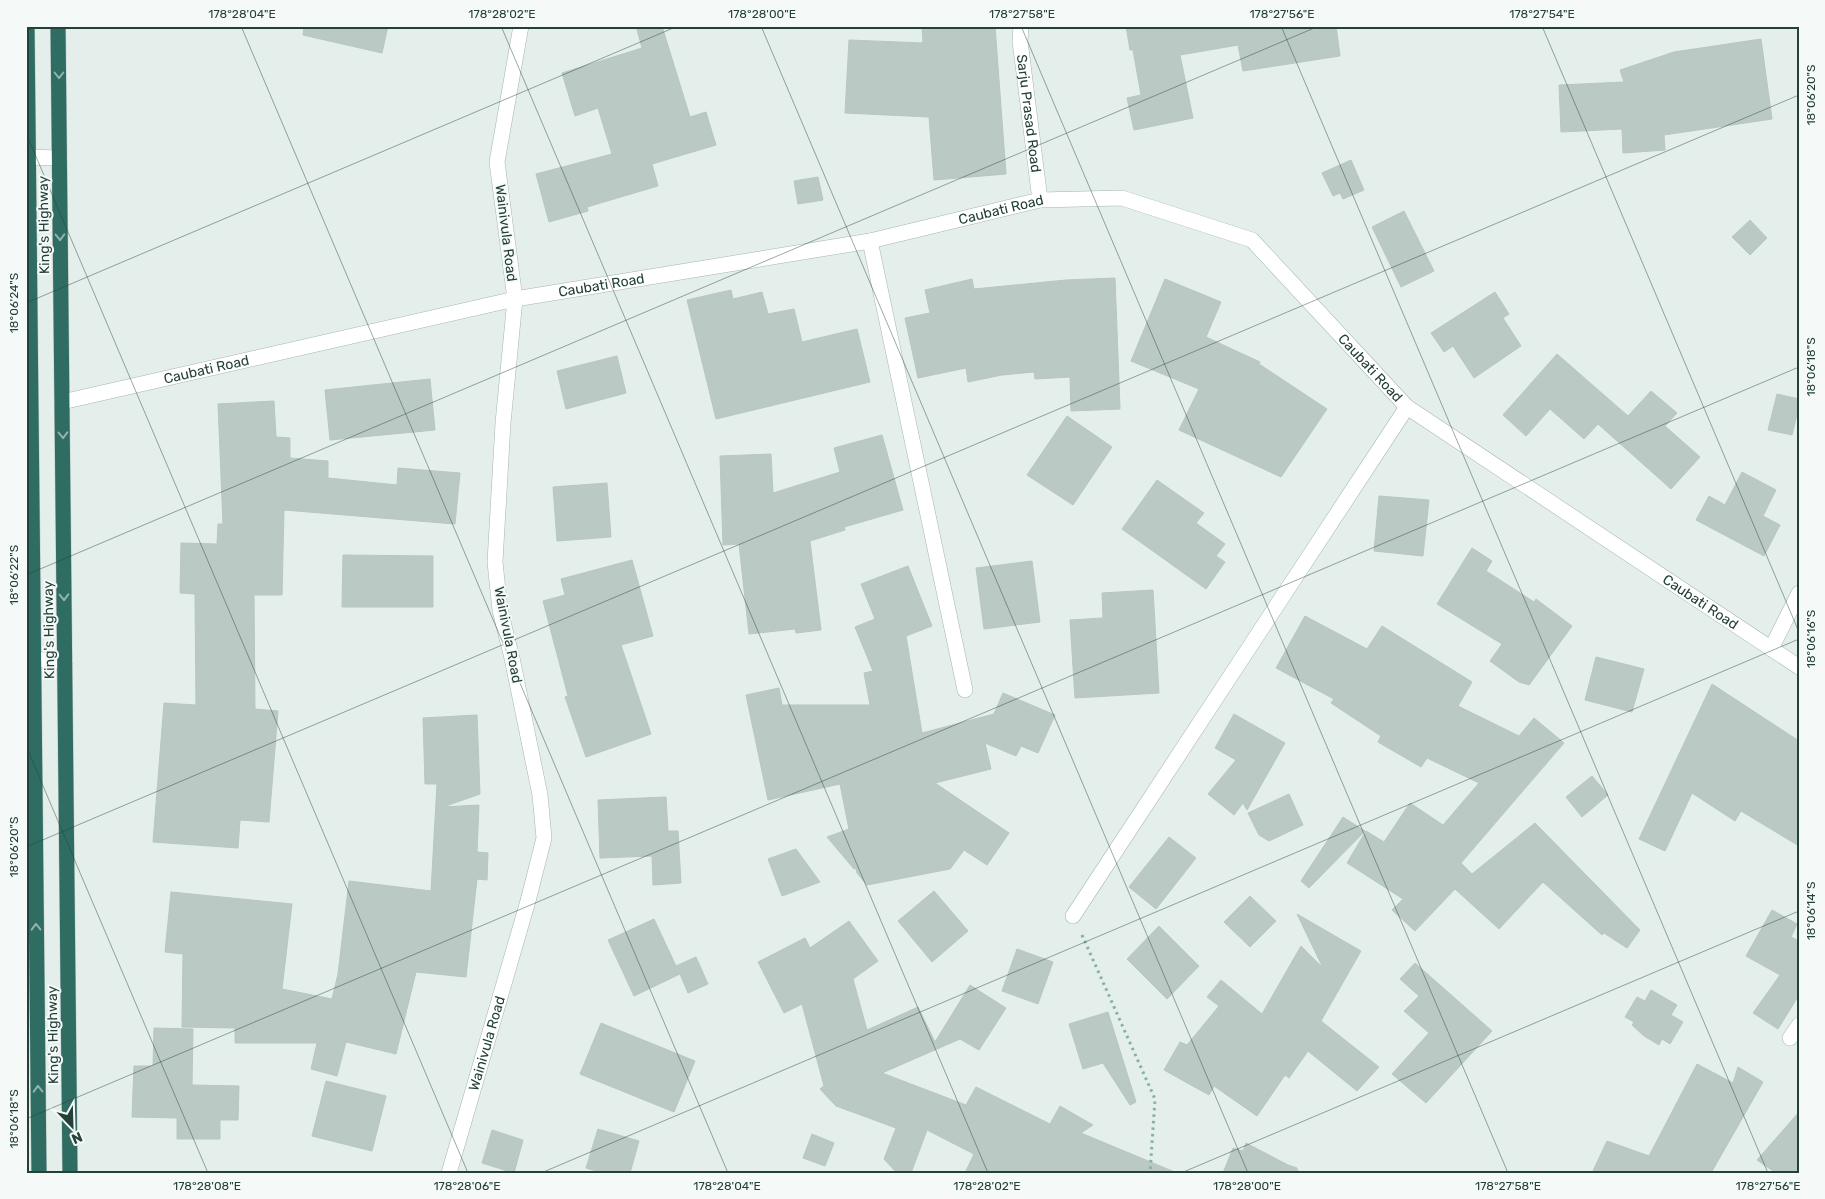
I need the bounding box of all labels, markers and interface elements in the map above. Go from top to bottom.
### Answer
text: 178°28'04"E [208,7,276,21]
text: 178°28'02"E [468,7,536,21]
text: 178°28'00"E [728,7,796,21]
text: 178°27'58"E [989,7,1055,21]
text: 178°27'56"E [1249,7,1315,21]
text: 178°27'54"E [1509,7,1575,21]
street label: Sarju Prasad Road [1013,53,1045,174]
text: 18°06'20"S [1804,64,1818,126]
one-way arrow [54,72,64,79]
street label: King's Highway [35,175,53,274]
street label: Wainivula Road [492,183,520,283]
street label: Caubati Road [957,191,1045,228]
one-way arrow [55,234,65,242]
street label: Caubati Road [557,269,646,300]
text: 18°06'24"S [7,273,21,333]
street label: Caubati Road [1335,330,1406,405]
text: 18°06'18"S [1804,337,1818,397]
street label: Caubati Road [162,351,251,387]
one-way arrow [58,432,68,439]
text: 18°06'22"S [7,545,21,605]
street label: Caubati Road [1660,571,1742,633]
street label: King's Highway [40,580,58,679]
street label: Wainivula Road [490,585,526,685]
one-way arrow [59,594,70,602]
text: 18°06'16"S [1804,610,1818,668]
text: 18°06'20"S [7,816,21,878]
text: 18°06'14"S [1804,882,1818,940]
one-way arrow [31,922,41,930]
street label: King's Highway [44,985,62,1084]
street label: Wainivula Road [465,994,508,1093]
one-way arrow [33,1085,43,1092]
text: 18°06'18"S [7,1089,21,1149]
north arrow [48,1102,98,1152]
text: N [69,1128,85,1147]
text: 178°28'08"E [173,1179,241,1193]
text: 178°28'06"E [433,1179,501,1193]
text: 178°28'04"E [693,1179,761,1193]
text: 178°28'02"E [953,1179,1021,1193]
text: 178°28'00"E [1213,1179,1281,1193]
text: 178°27'58"E [1475,1179,1541,1193]
text: 178°27'56"E [1735,1179,1801,1193]

